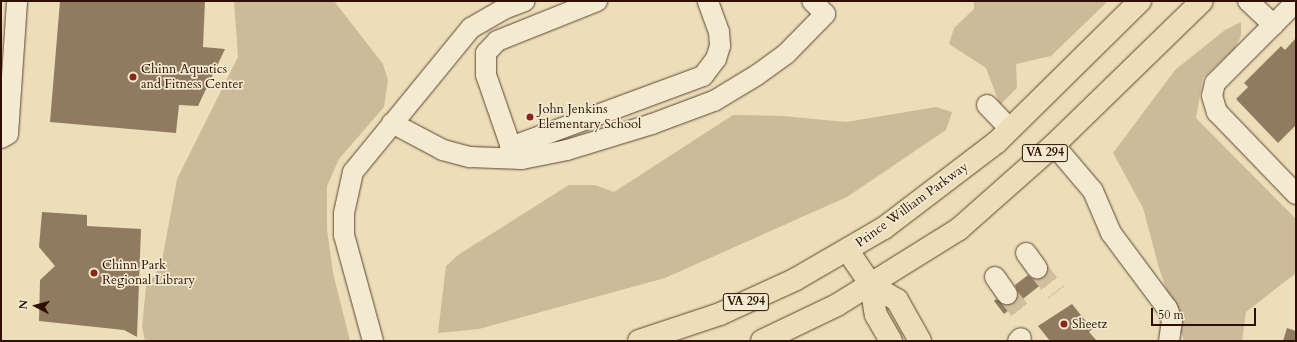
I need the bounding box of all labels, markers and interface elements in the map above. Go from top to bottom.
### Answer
place label: Chinn Aquatics and Fitness Center [141,62,243,93]
marker: Chinn Aquatics and Fitness Center [128,72,138,82]
place label: John Jenkins Elementary School [538,102,641,133]
marker: John Jenkins Elementary School [525,112,535,122]
road number: VA 294 [1021,143,1069,163]
street label: Prince William Parkway [853,159,971,251]
place label: Chinn Park Regional Library [102,258,195,289]
marker: Chinn Park Regional Library [89,268,99,278]
north arrow [16,286,56,326]
road number: VA 294 [722,292,770,312]
text: N [16,299,32,310]
scale bar [1153,300,1258,326]
text: 50 m [1158,307,1184,323]
place label: Sheetz [1072,316,1107,332]
marker: Sheetz [1059,319,1069,329]

